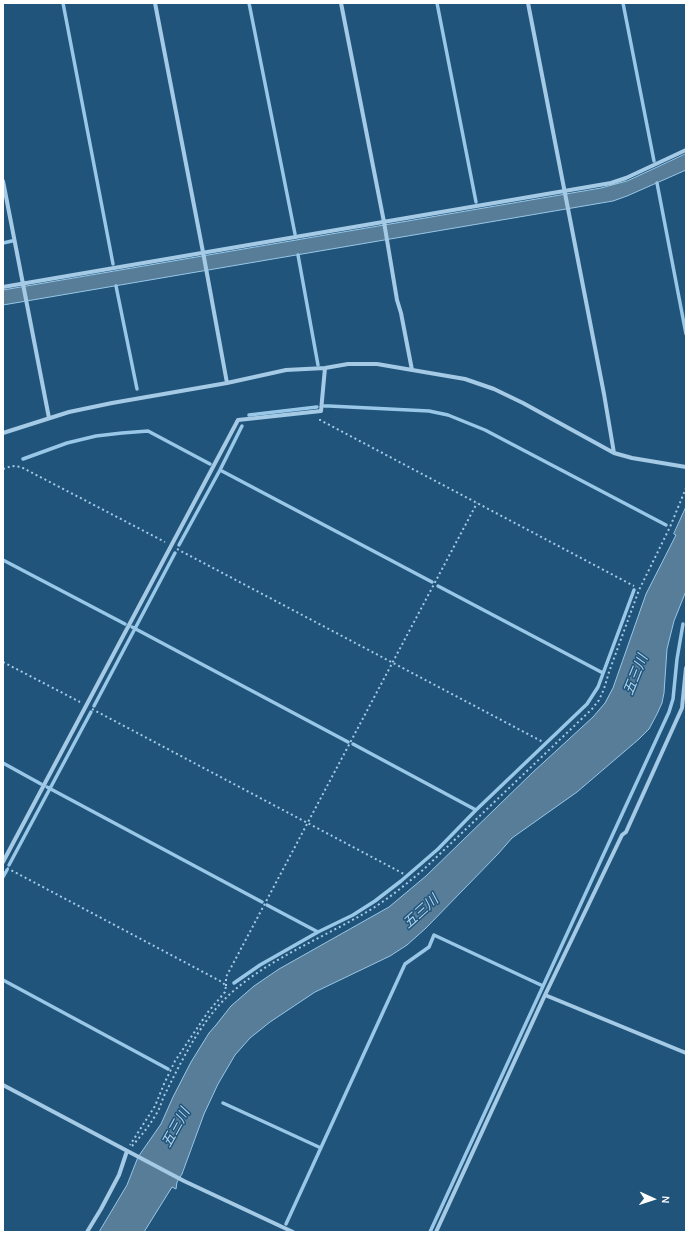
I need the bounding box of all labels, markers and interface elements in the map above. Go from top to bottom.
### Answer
water label: 五三川 [620,652,652,698]
water label: 五三川 [400,892,442,932]
water label: 五三川 [158,1106,194,1150]
north arrow [633,1179,673,1219]
text: N [659,1195,672,1204]

